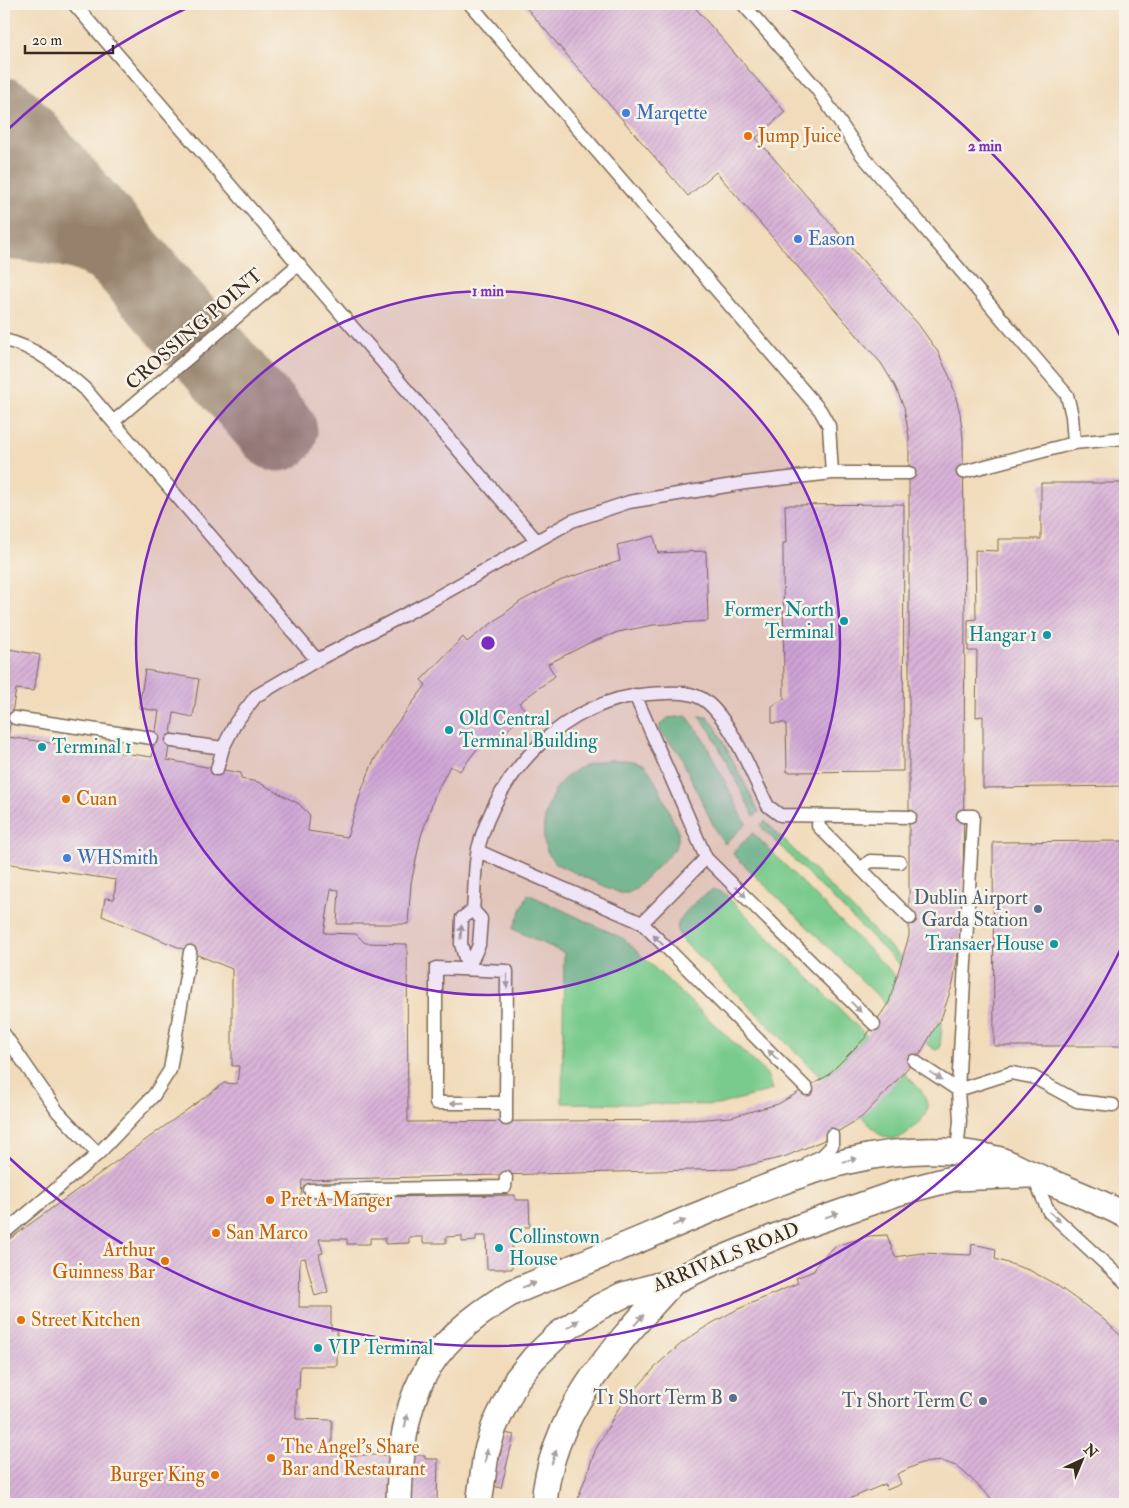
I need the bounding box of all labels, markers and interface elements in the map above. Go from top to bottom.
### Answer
scale bar [25,22,112,54]
text: 20 m [32,31,62,50]
place label: Marqette [636,101,707,125]
marker: Marqette [620,107,632,119]
place label: Jump Juice [757,124,841,149]
marker: Jump Juice [742,130,754,142]
text: 2 min [968,137,1002,156]
place label: Eason [808,227,855,251]
marker: Eason [792,233,804,245]
street label: CROSSING POINT [121,263,267,395]
text: 1 min [472,282,504,301]
place label: Former North Terminal [724,598,834,644]
marker: Former North Terminal [838,615,850,627]
place label: Hangar 1 [969,623,1037,647]
marker: Hangar 1 [1041,629,1053,641]
centre of rings [479,634,497,652]
place label: Old Central Terminal Building [459,707,598,753]
marker: Old Central Terminal Building [443,724,455,736]
place label: Terminal 1 [52,735,132,759]
marker: Terminal 1 [36,741,48,753]
place label: Cuan [76,787,117,811]
marker: Cuan [60,793,72,805]
place label: WHSmith [76,846,158,870]
marker: WHSmith [61,852,73,864]
one-way arrow [735,886,747,898]
place label: Dublin Airport Garda Station [914,886,1028,932]
marker: Dublin Airport Garda Station [1032,903,1044,915]
one-way arrow [458,924,466,940]
place label: Transaer House [925,932,1044,956]
one-way arrow [652,934,664,946]
marker: Transaer House [1048,938,1060,950]
one-way arrow [503,973,511,989]
one-way arrow [850,1000,862,1012]
one-way arrow [767,1049,779,1061]
one-way arrow [929,1071,942,1080]
one-way arrow [449,1099,465,1107]
one-way arrow [843,1156,858,1164]
place label: Pret A Manger [280,1188,392,1212]
marker: Pret A Manger [264,1194,276,1206]
one-way arrow [824,1211,839,1218]
one-way arrow [1048,1211,1060,1223]
street label: ARRIVALS ROAD [648,1217,803,1298]
one-way arrow [672,1219,687,1227]
place label: San Marco [226,1221,308,1245]
place label: Collinstown House [509,1225,600,1271]
marker: San Marco [210,1227,222,1239]
place label: Arthur Guinness Bar [52,1238,155,1284]
marker: Collinstown House [493,1242,505,1254]
marker: Arthur Guinness Bar [159,1255,171,1267]
one-way arrow [522,1281,537,1289]
place label: Street Kitchen [31,1308,141,1332]
marker: Street Kitchen [15,1314,27,1326]
one-way arrow [633,1315,645,1327]
one-way arrow [566,1319,580,1329]
place label: VIP Terminal [328,1336,433,1360]
marker: VIP Terminal [312,1342,324,1354]
place label: T1 Short Term B [593,1386,723,1410]
place label: T1 Short Term C [842,1389,973,1413]
marker: T1 Short Term B [727,1392,739,1404]
marker: T1 Short Term C [977,1395,989,1407]
one-way arrow [402,1413,410,1429]
place label: The Angel's Share Bar and Restaurant [281,1435,426,1481]
north arrow [1056,1436,1106,1486]
text: N [1080,1440,1101,1462]
one-way arrow [482,1448,490,1464]
one-way arrow [550,1449,558,1464]
marker: The Angel's Share Bar and Restaurant [265,1452,277,1464]
place label: Burger King [110,1463,206,1487]
marker: Burger King [209,1469,221,1481]

